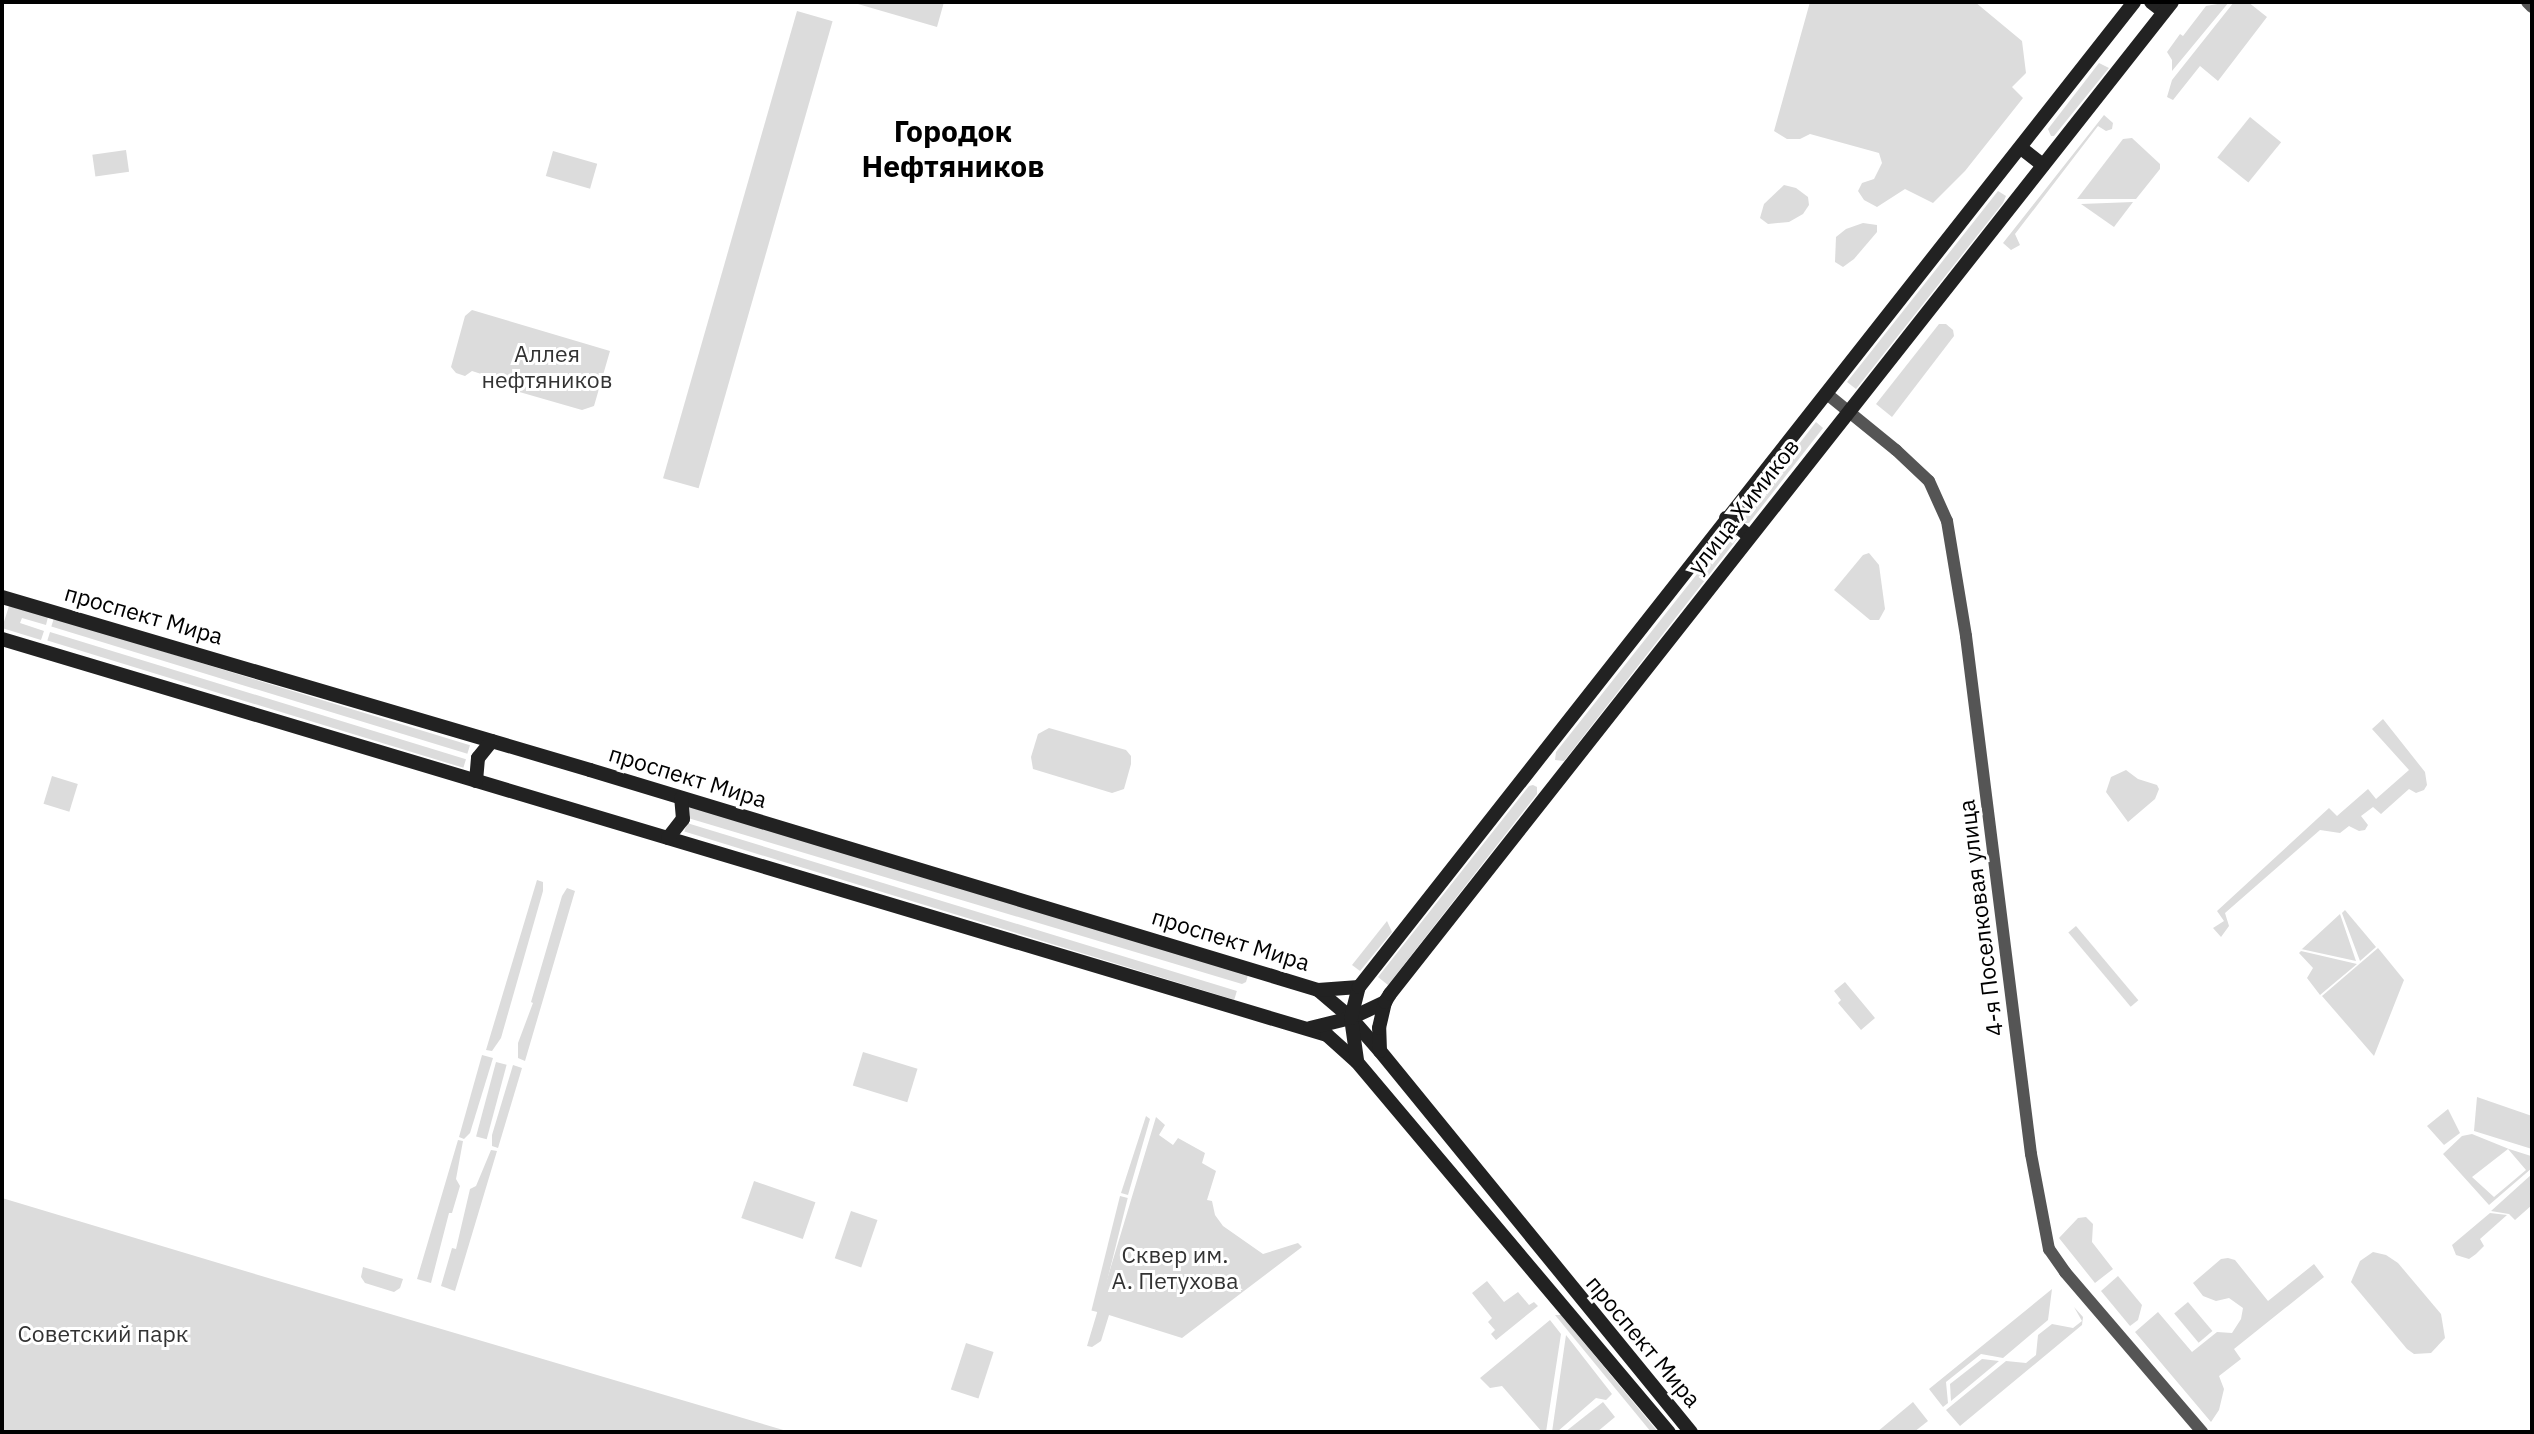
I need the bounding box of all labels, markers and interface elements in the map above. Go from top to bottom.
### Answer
district label: Городок Нефтяников [861,113,1045,184]
park label: Аллея нефтяников [481,339,613,393]
street label: улица Химиков [1682,433,1804,579]
street label: проспект Мира [62,578,226,650]
street label: проспект Мира [606,739,770,813]
street label: 4-я Поселковая улица [1952,798,2008,1038]
street label: проспект Мира [1149,902,1313,976]
park label: Сквер им. А. Петухова [1112,1240,1238,1294]
street label: проспект Мира [1581,1269,1707,1413]
park label: Советский парк [17,1319,189,1347]

